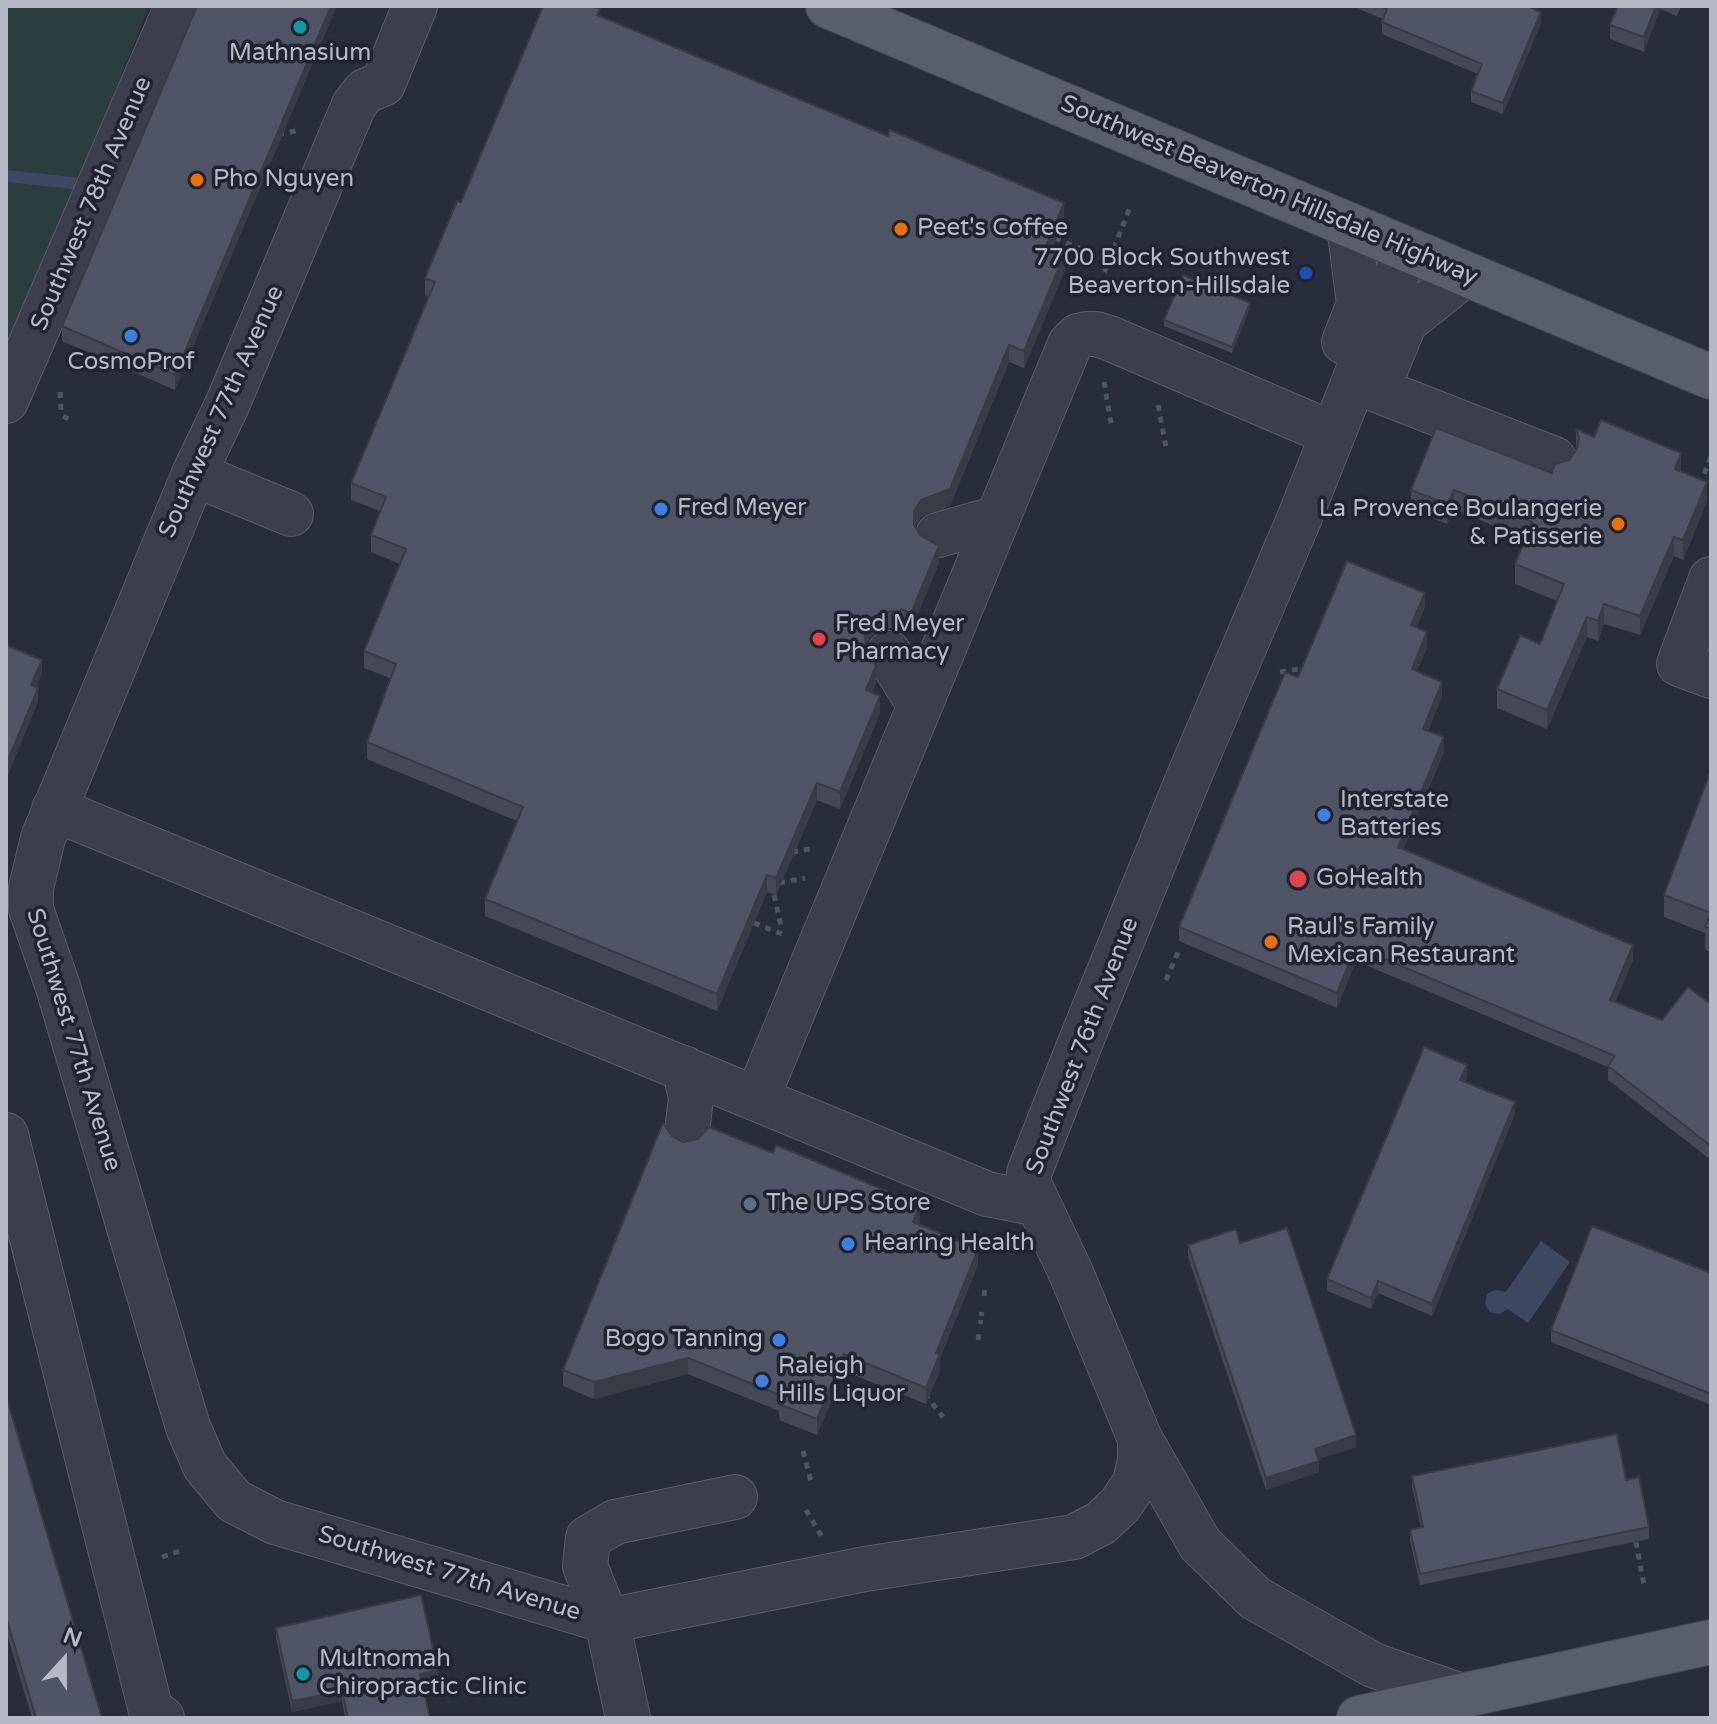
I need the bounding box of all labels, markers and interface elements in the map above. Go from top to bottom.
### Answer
marker: Mathnasium [291,18,309,36]
place label: Mathnasium [229,40,371,68]
street label: Southwest 78th Avenue [25,73,159,335]
street label: Southwest Beaverton Hillsdale Highway [1056,90,1482,292]
place label: Pho Nguyen [213,166,354,194]
marker: Pho Nguyen [188,171,206,189]
place label: Peet's Coffee [917,215,1068,243]
marker: Peet's Coffee [892,220,910,238]
place label: 7700 Block Southwest Beaverton-Hillsdale [1034,245,1290,301]
marker: 7700 Block Southwest Beaverton-Hillsdale [1297,264,1315,282]
street label: Southwest 77th Avenue [153,281,291,543]
marker: CosmoProf [122,327,140,345]
place label: CosmoProf [67,349,195,377]
place label: Fred Meyer [677,495,807,523]
place label: La Provence Boulangerie & Patisserie [1319,496,1602,552]
marker: Fred Meyer [652,500,670,518]
marker: La Provence Boulangerie & Patisserie [1609,515,1627,533]
place label: Fred Meyer Pharmacy [835,611,965,667]
marker: Fred Meyer Pharmacy [810,630,828,648]
place label: Interstate Batteries [1340,787,1449,843]
marker: Interstate Batteries [1315,806,1333,824]
place label: GoHealth [1316,865,1423,893]
marker: GoHealth [1287,868,1309,890]
street label: Southwest 77th Avenue [19,905,127,1175]
street label: Southwest 76th Avenue [1021,913,1145,1179]
place label: Raul's Family Mexican Restaurant [1287,914,1515,970]
marker: Raul's Family Mexican Restaurant [1262,933,1280,951]
place label: The UPS Store [766,1190,931,1218]
marker: The UPS Store [741,1195,759,1213]
place label: Hearing Health [864,1230,1035,1258]
marker: Hearing Health [839,1235,857,1253]
place label: Bogo Tanning [605,1326,763,1354]
marker: Bogo Tanning [770,1331,788,1349]
place label: Raleigh Hills Liquor [778,1353,905,1409]
marker: Raleigh Hills Liquor [753,1372,771,1390]
street label: Southwest 77th Avenue [314,1520,584,1628]
north arrow [24,1620,104,1700]
text: N [60,1622,86,1653]
place label: Multnomah Chiropractic Clinic [319,1646,527,1702]
marker: Multnomah Chiropractic Clinic [294,1665,312,1683]

